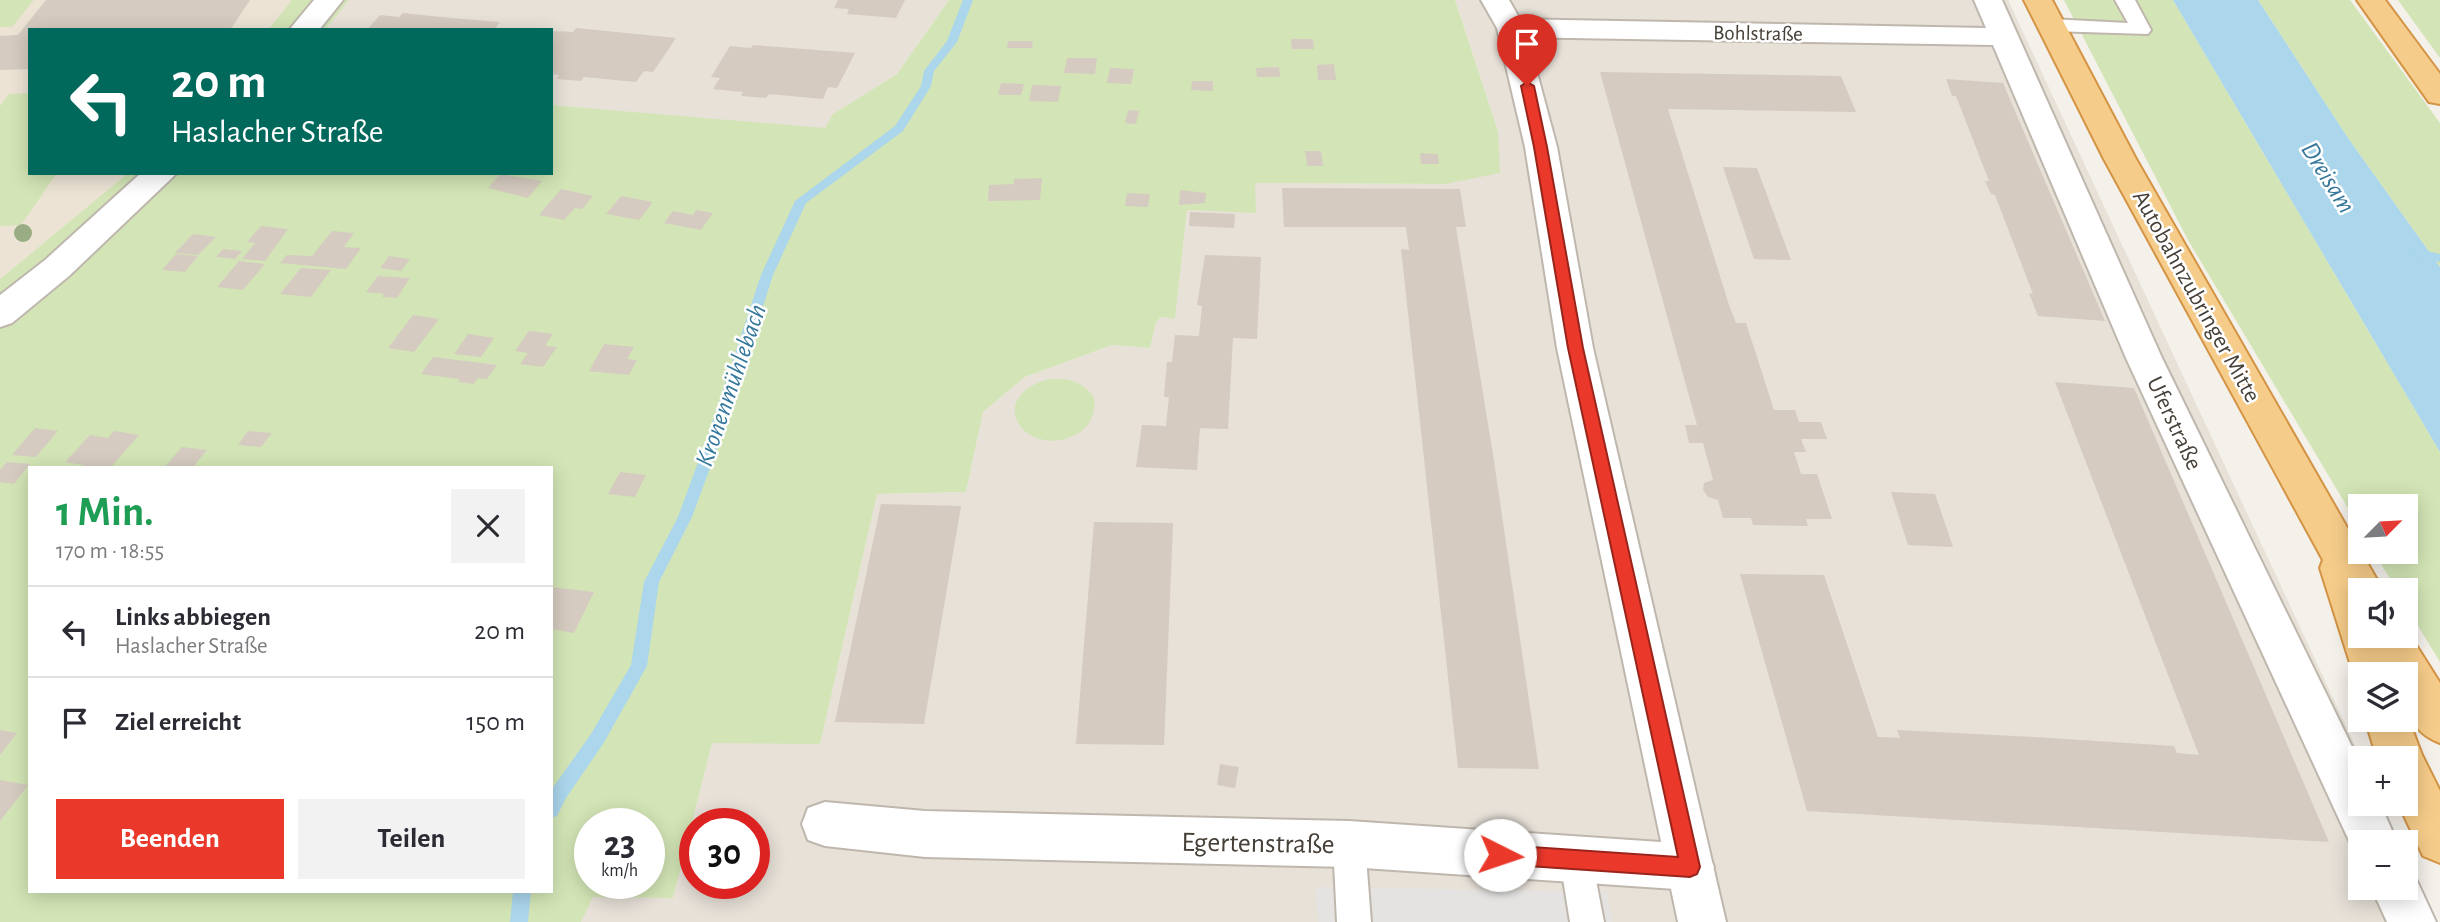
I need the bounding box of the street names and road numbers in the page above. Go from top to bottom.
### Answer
street label: Bohlstraße [1713,22,1803,45]
street label: Autobahnzubringer Mitte [2128,186,2264,406]
street label: Uferstraße [2142,373,2206,474]
street label: Egertenstraße [1181,829,1335,859]

